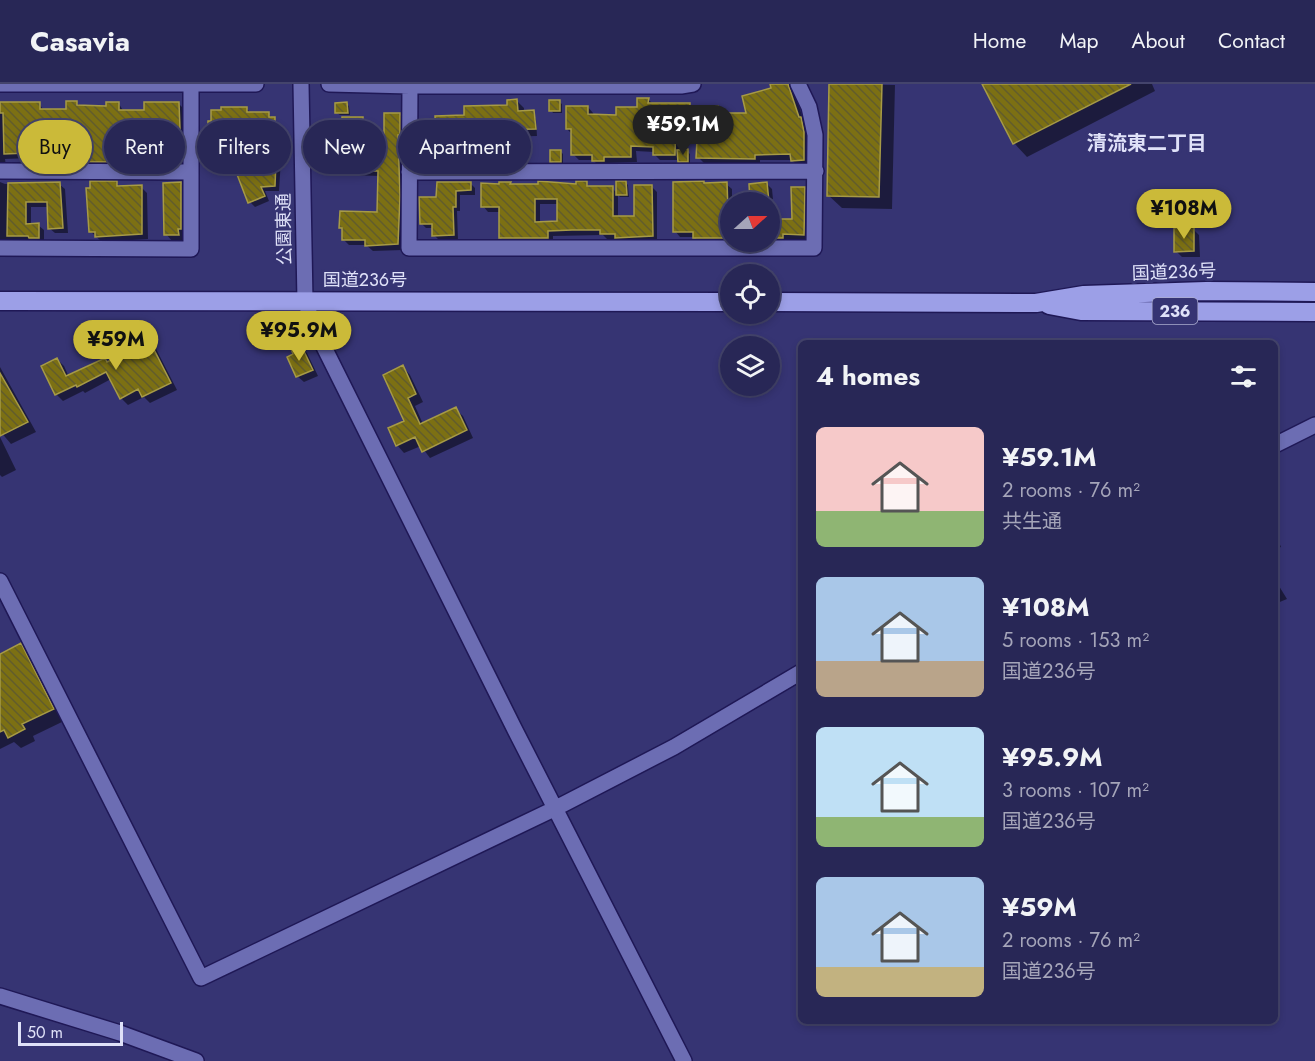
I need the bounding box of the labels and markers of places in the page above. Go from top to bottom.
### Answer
pin: ¥59.1M [634,105,732,156]
pin: ¥108M [1142,189,1226,240]
pin: ¥95.9M [250,311,348,362]
pin: ¥59M [80,320,152,371]

